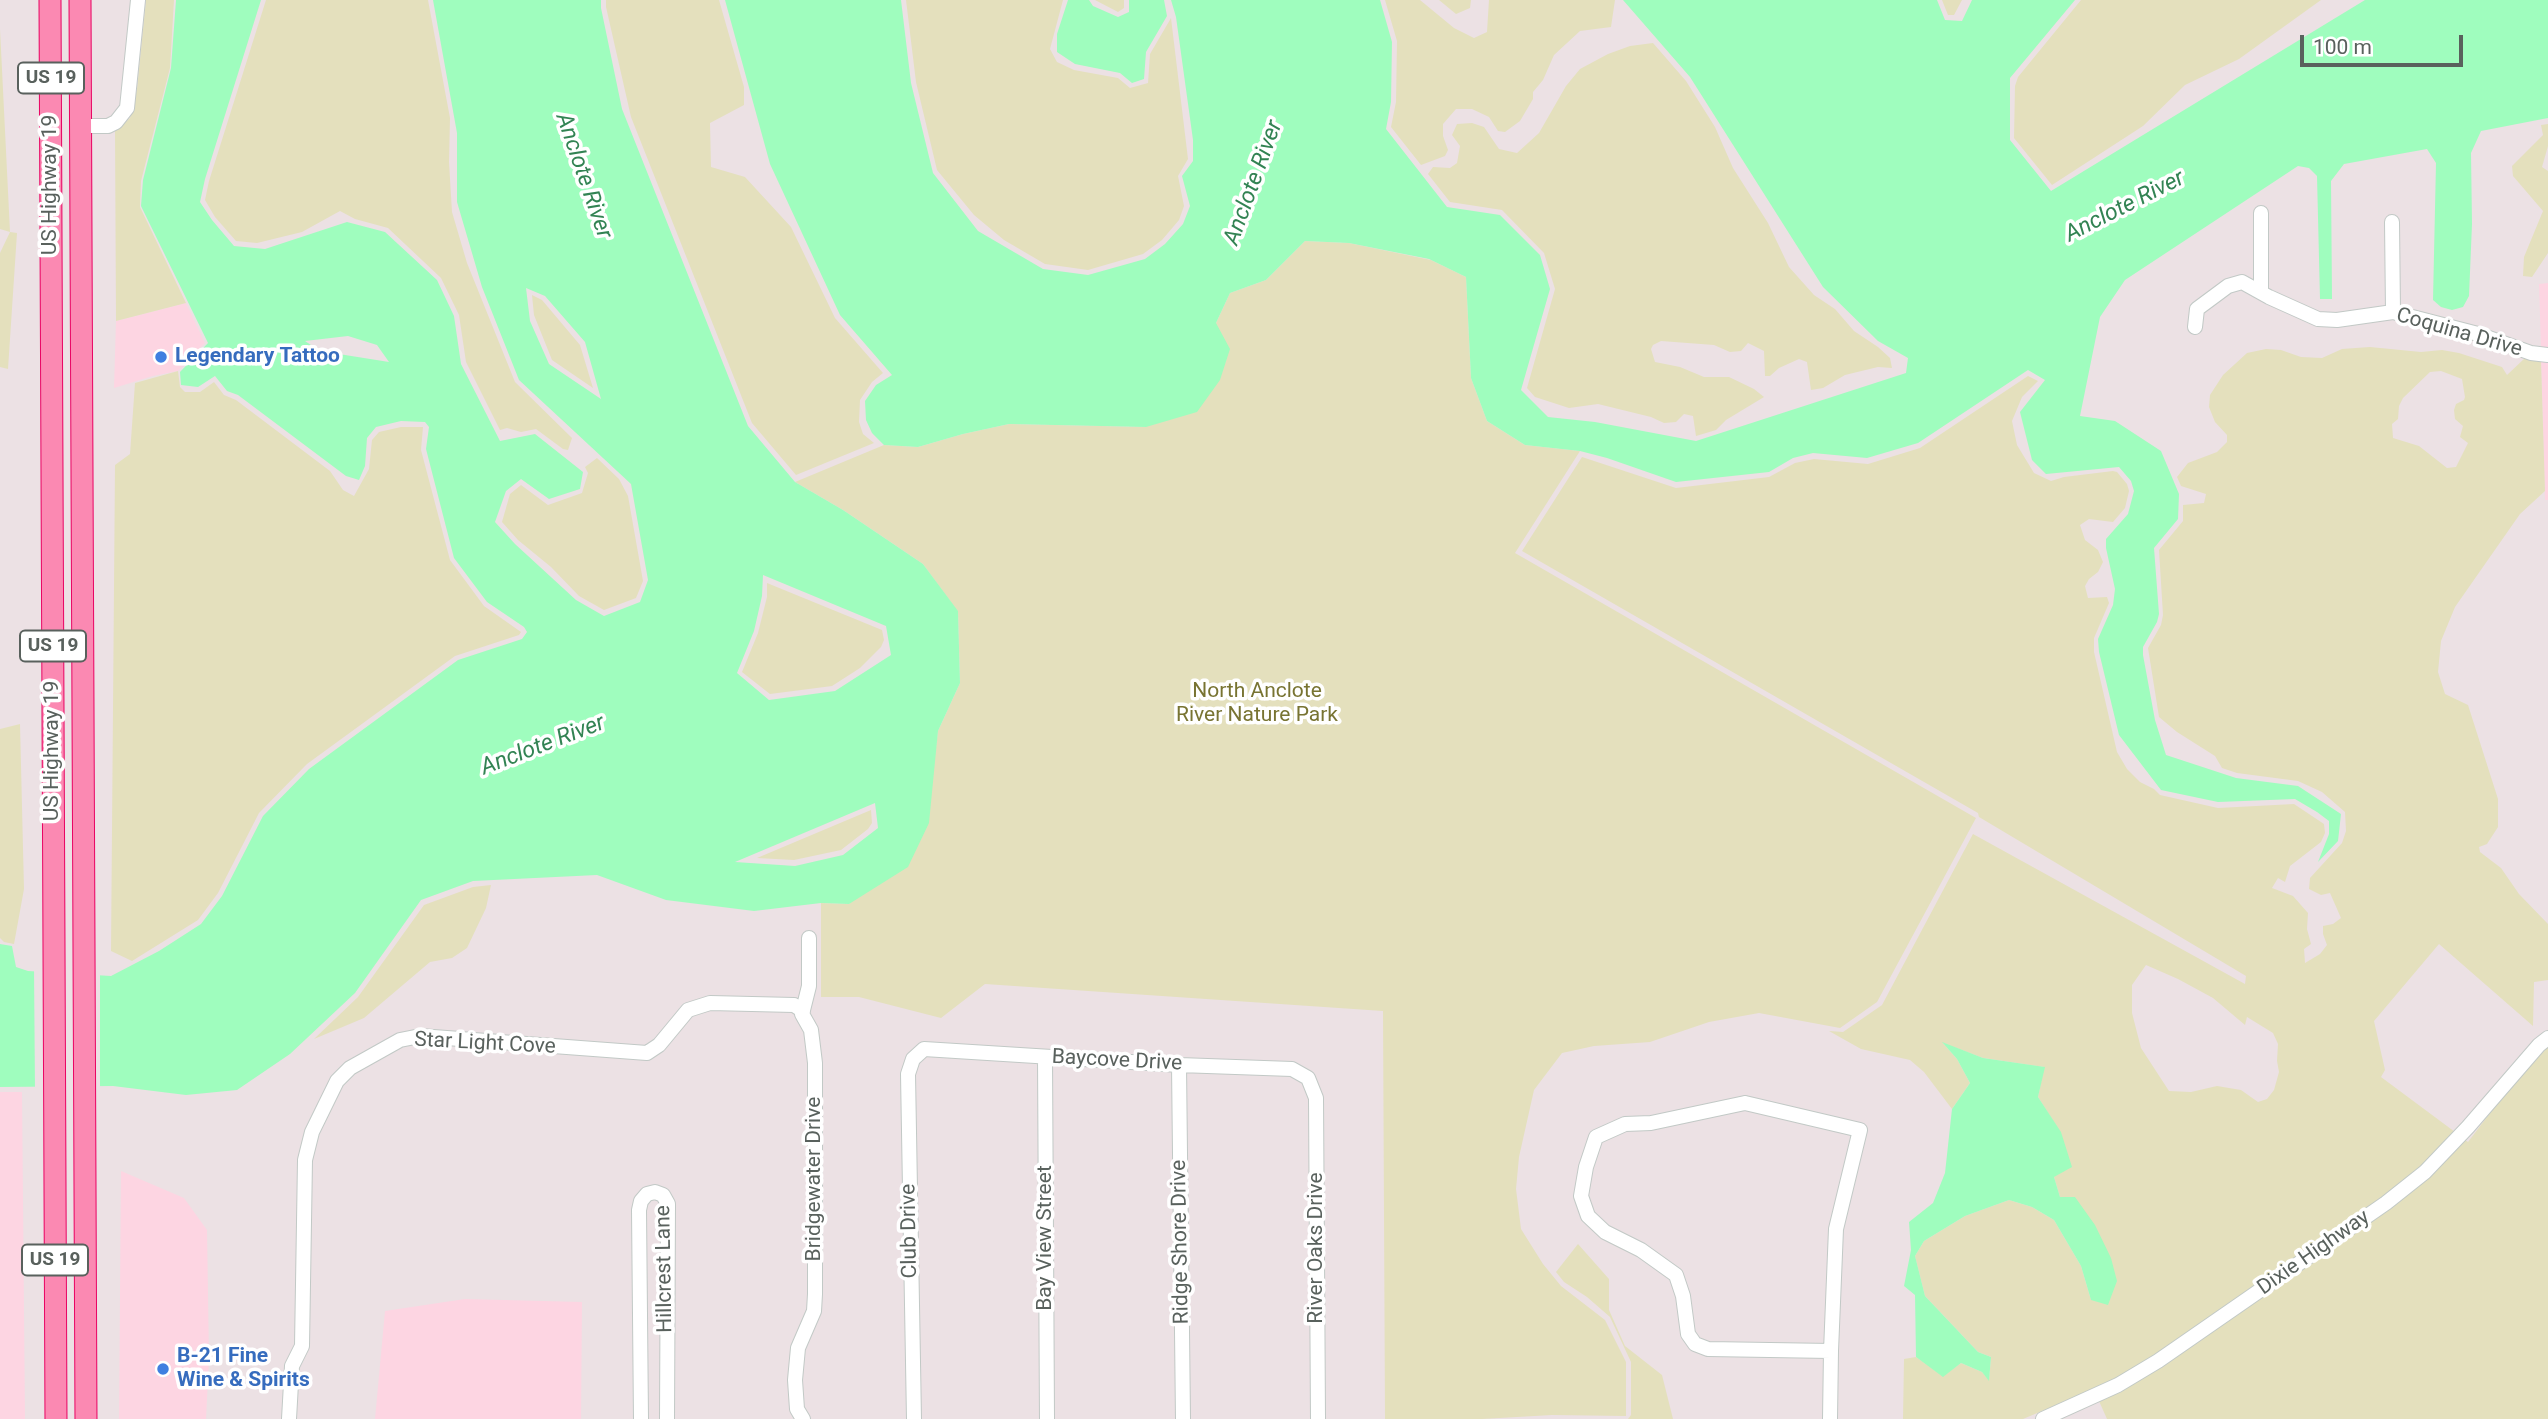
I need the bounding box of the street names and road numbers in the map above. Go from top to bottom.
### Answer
road number: US 19 [18,62,84,94]
street label: US Highway 19 [38,115,64,255]
street label: Coquina Drive [2393,303,2525,363]
road number: US 19 [20,631,86,662]
street label: US Highway 19 [40,681,66,821]
street label: Star Light Cove [414,1028,556,1060]
street label: Baycove Drive [1051,1045,1183,1077]
street label: Bridgewater Drive [802,1097,828,1261]
street label: Ridge Shore Drive [1167,1160,1195,1324]
street label: Bay View Street [1033,1165,1059,1311]
street label: River Oaks Drive [1304,1172,1330,1324]
street label: Club Drive [897,1184,923,1278]
street label: Hillcrest Lane [651,1205,679,1333]
street label: Dixie Highway [2253,1205,2375,1301]
road number: US 19 [22,1244,88,1276]

